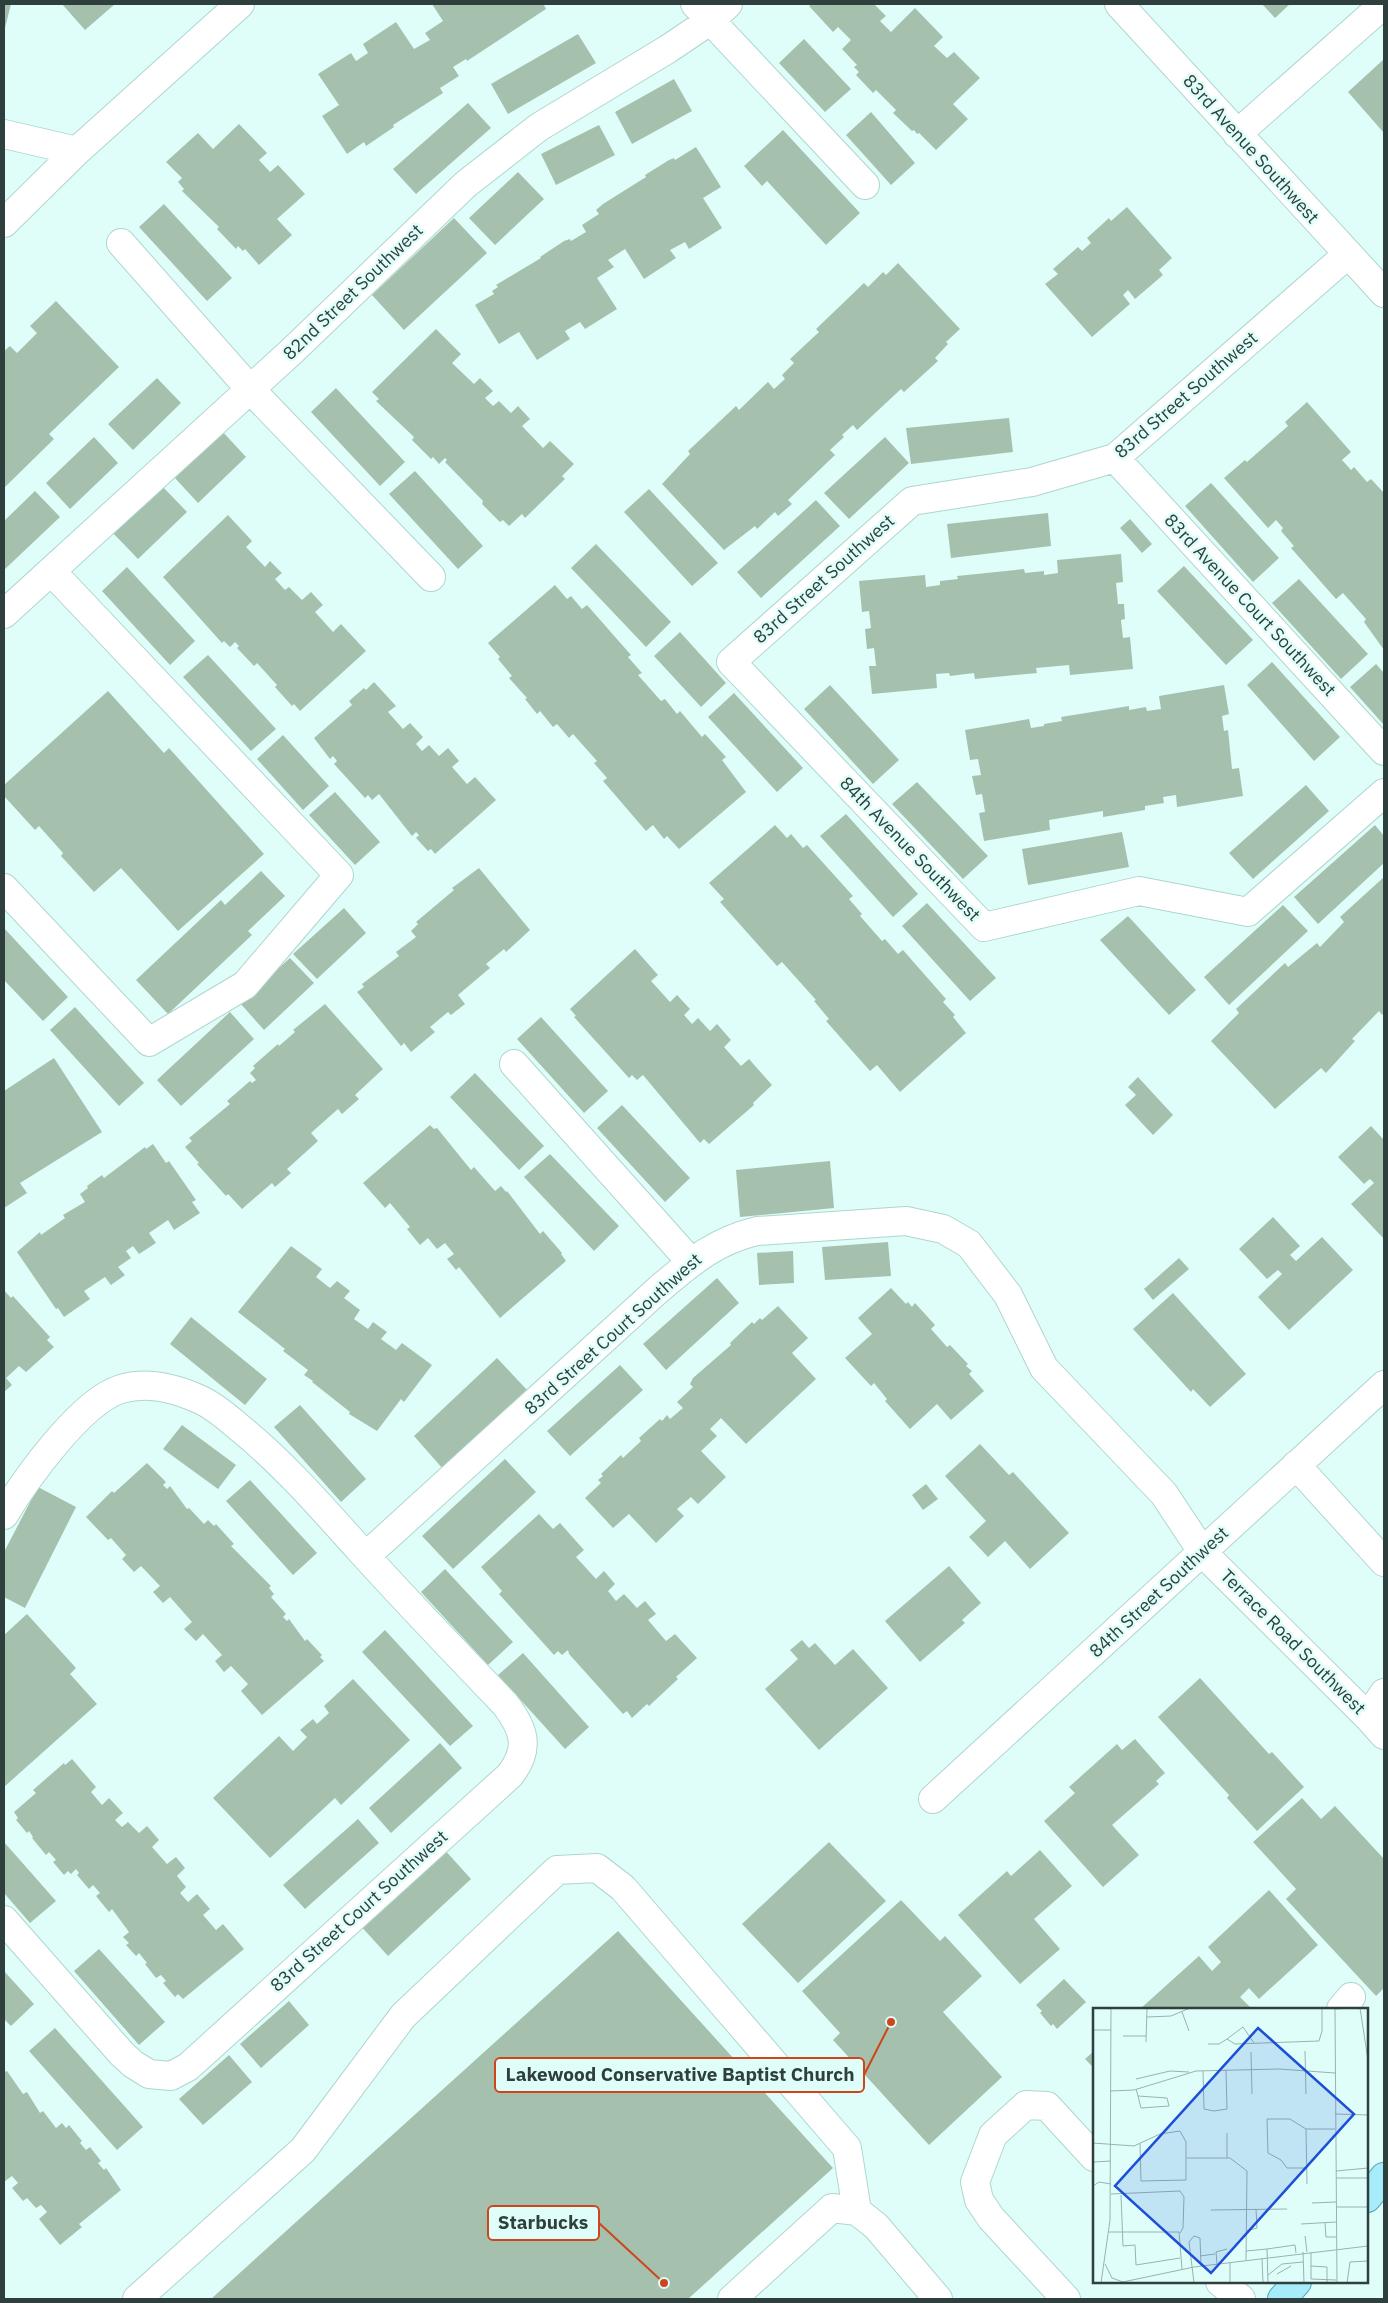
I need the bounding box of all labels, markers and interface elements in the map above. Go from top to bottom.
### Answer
street label: 83rd Avenue Southwest [1178,69,1324,228]
street label: 82nd Street Southwest [278,219,428,364]
street label: 83rd Street Southwest [1109,326,1262,463]
street label: 83rd Avenue Court Southwest [1160,508,1341,701]
street label: 83rd Street Southwest [748,509,899,648]
street label: 84th Avenue Southwest [835,771,986,926]
street label: 83rd Street Court Southwest [519,1248,706,1419]
street label: 84th Street Southwest [1084,1521,1233,1662]
street label: Terrace Road Southwest [1216,1564,1371,1719]
street label: 83rd Street Court Southwest [265,1825,452,1996]
inset map [1093,2008,1368,2283]
callout: Lakewood Conservative Baptist Church [495,2058,864,2092]
text: Lakewood Conservative Baptist Church [506,2062,854,2086]
callout: Starbucks [488,2206,599,2240]
text: Starbucks [498,2210,588,2234]

